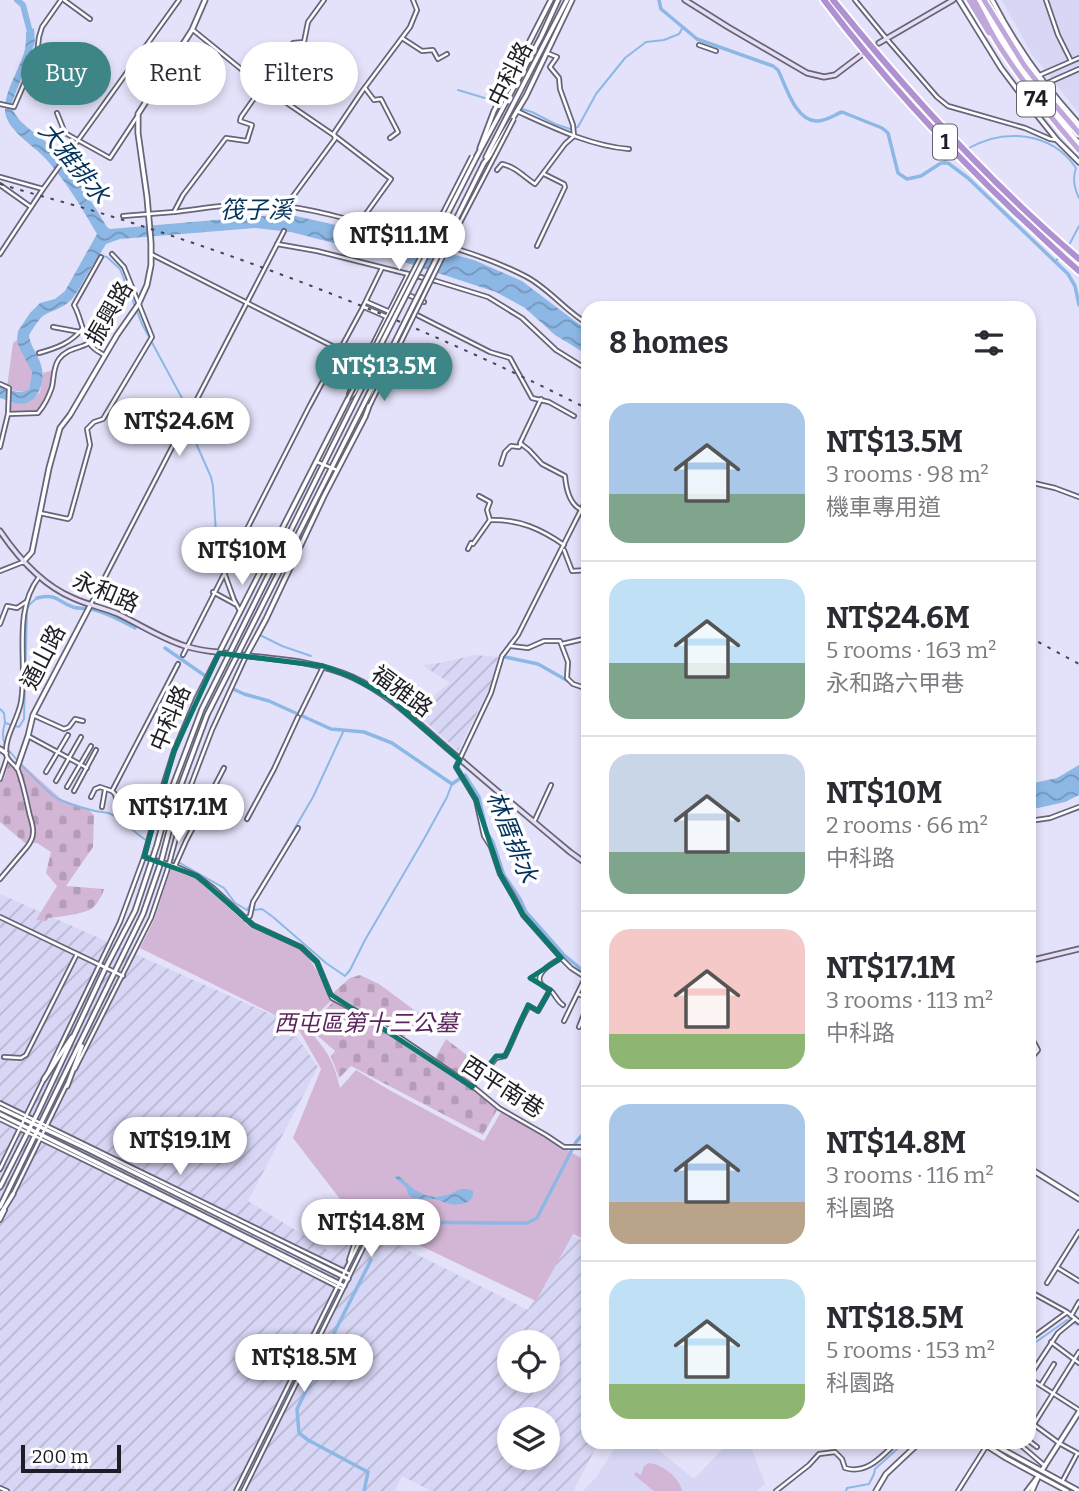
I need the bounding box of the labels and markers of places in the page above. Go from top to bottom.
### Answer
pin: NT$11.1M [327,212,471,272]
pin: NT$13.5M [312,344,456,403]
pin: NT$24.6M [107,398,251,458]
pin: NT$10M [185,528,299,587]
pin: NT$17.1M [106,784,250,844]
pin: NT$19.1M [108,1118,252,1177]
pin: NT$14.8M [299,1200,443,1259]
pin: NT$18.5M [232,1334,376,1394]

